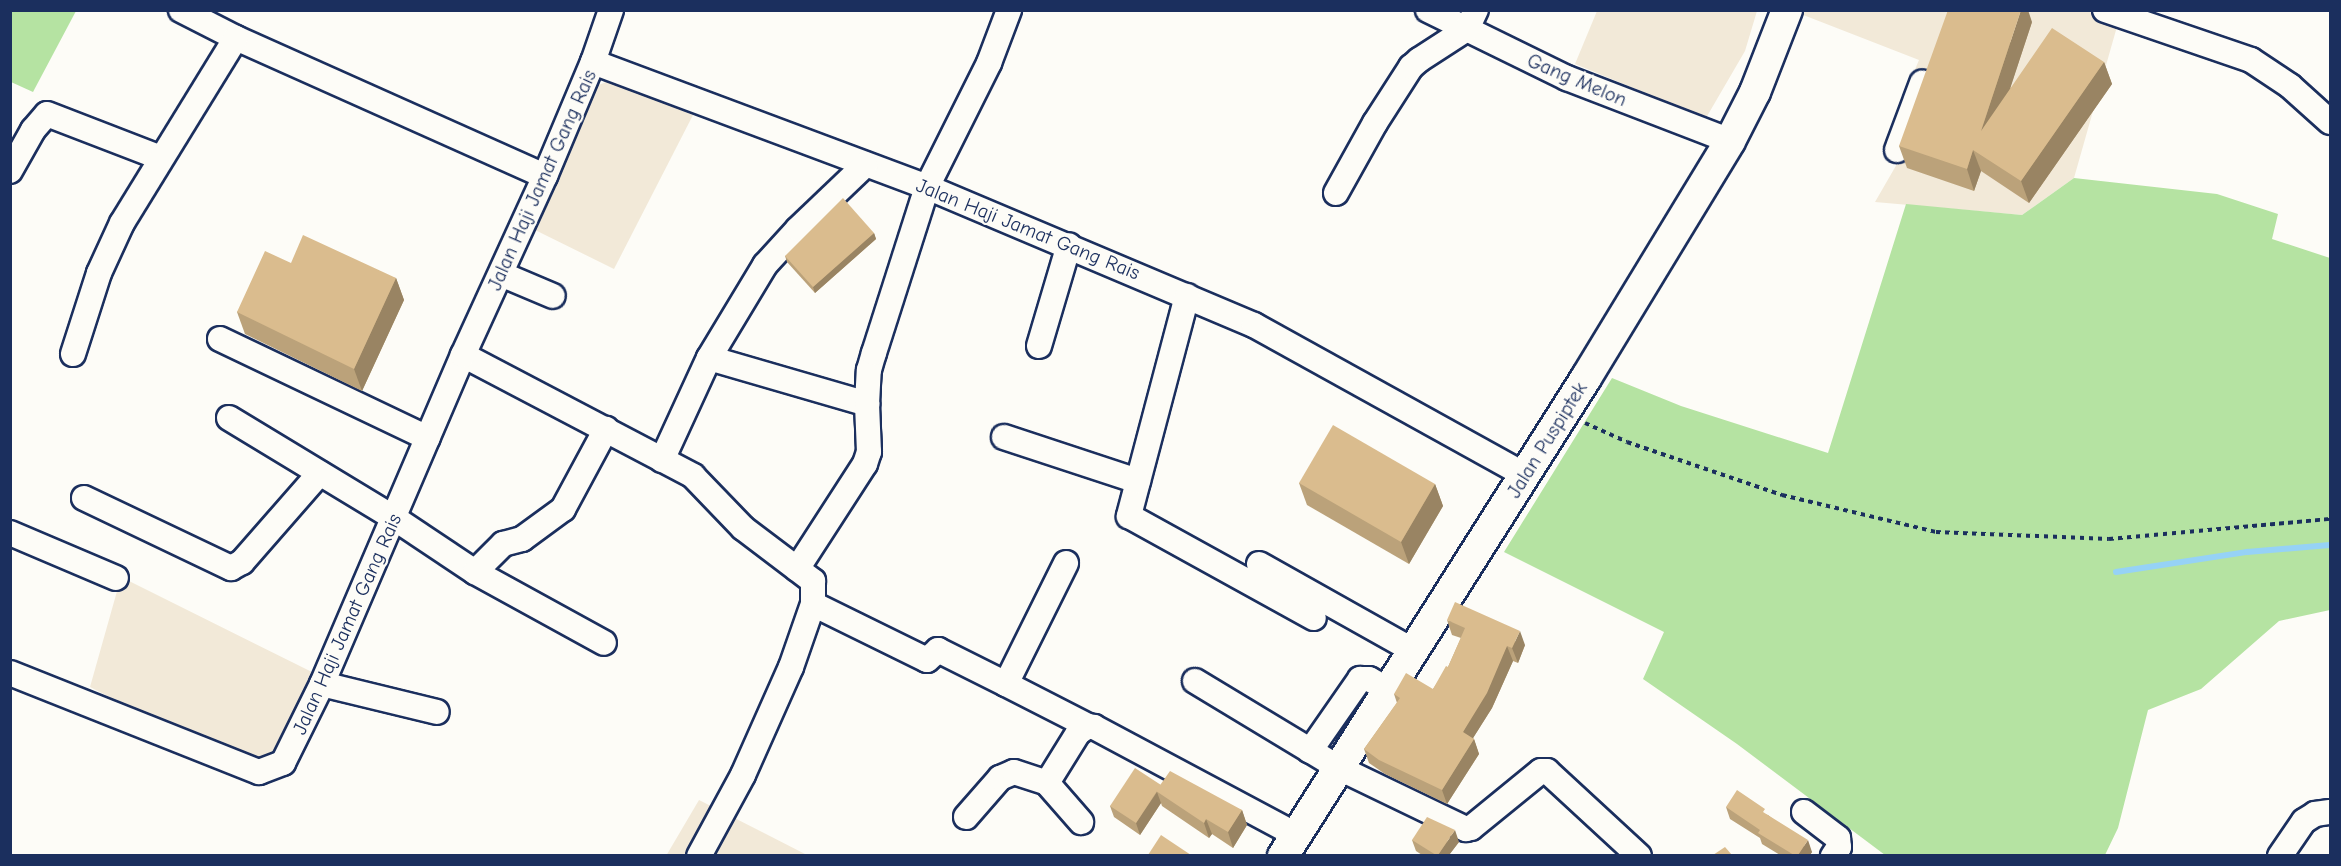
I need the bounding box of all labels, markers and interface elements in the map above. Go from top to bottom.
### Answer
street label: Gang Melon [1524,48,1630,112]
street label: Jalan Haji Jamat Gang Rais [482,66,602,294]
street label: Jalan Haji Jamat Gang Rais [913,173,1143,285]
street label: Jalan Puspiptek [1502,378,1592,502]
street label: Jalan Haji Jamat Gang Rais [287,510,407,738]

